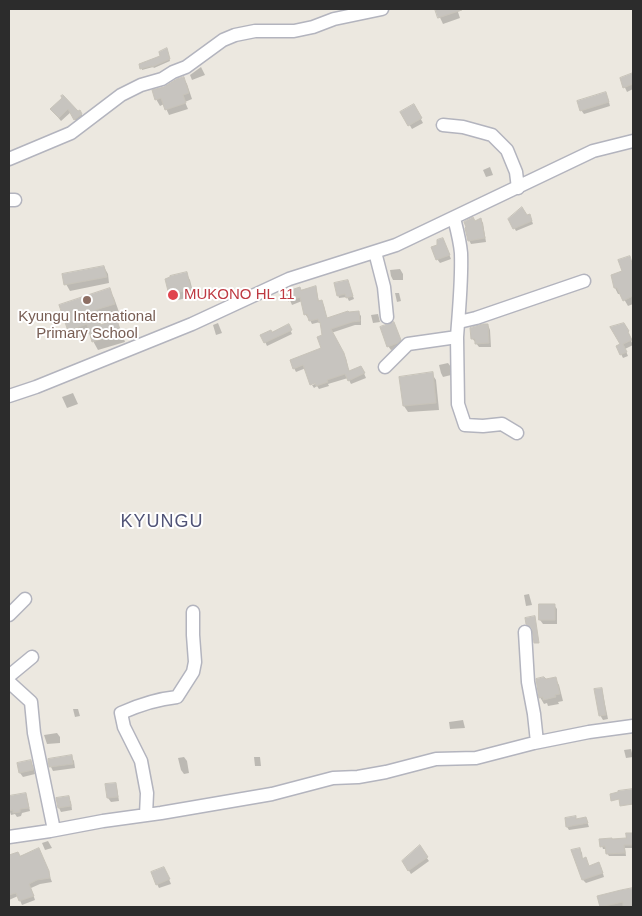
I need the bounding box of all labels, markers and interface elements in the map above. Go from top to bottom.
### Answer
place label: MUKONO HL 11 [184,286,295,304]
marker: MUKONO HL 11 [166,288,180,302]
marker: Kyungu International Primary School [81,294,93,306]
place label: Kyungu International Primary School [18,308,156,343]
district label: KYUNGU [120,511,204,533]

